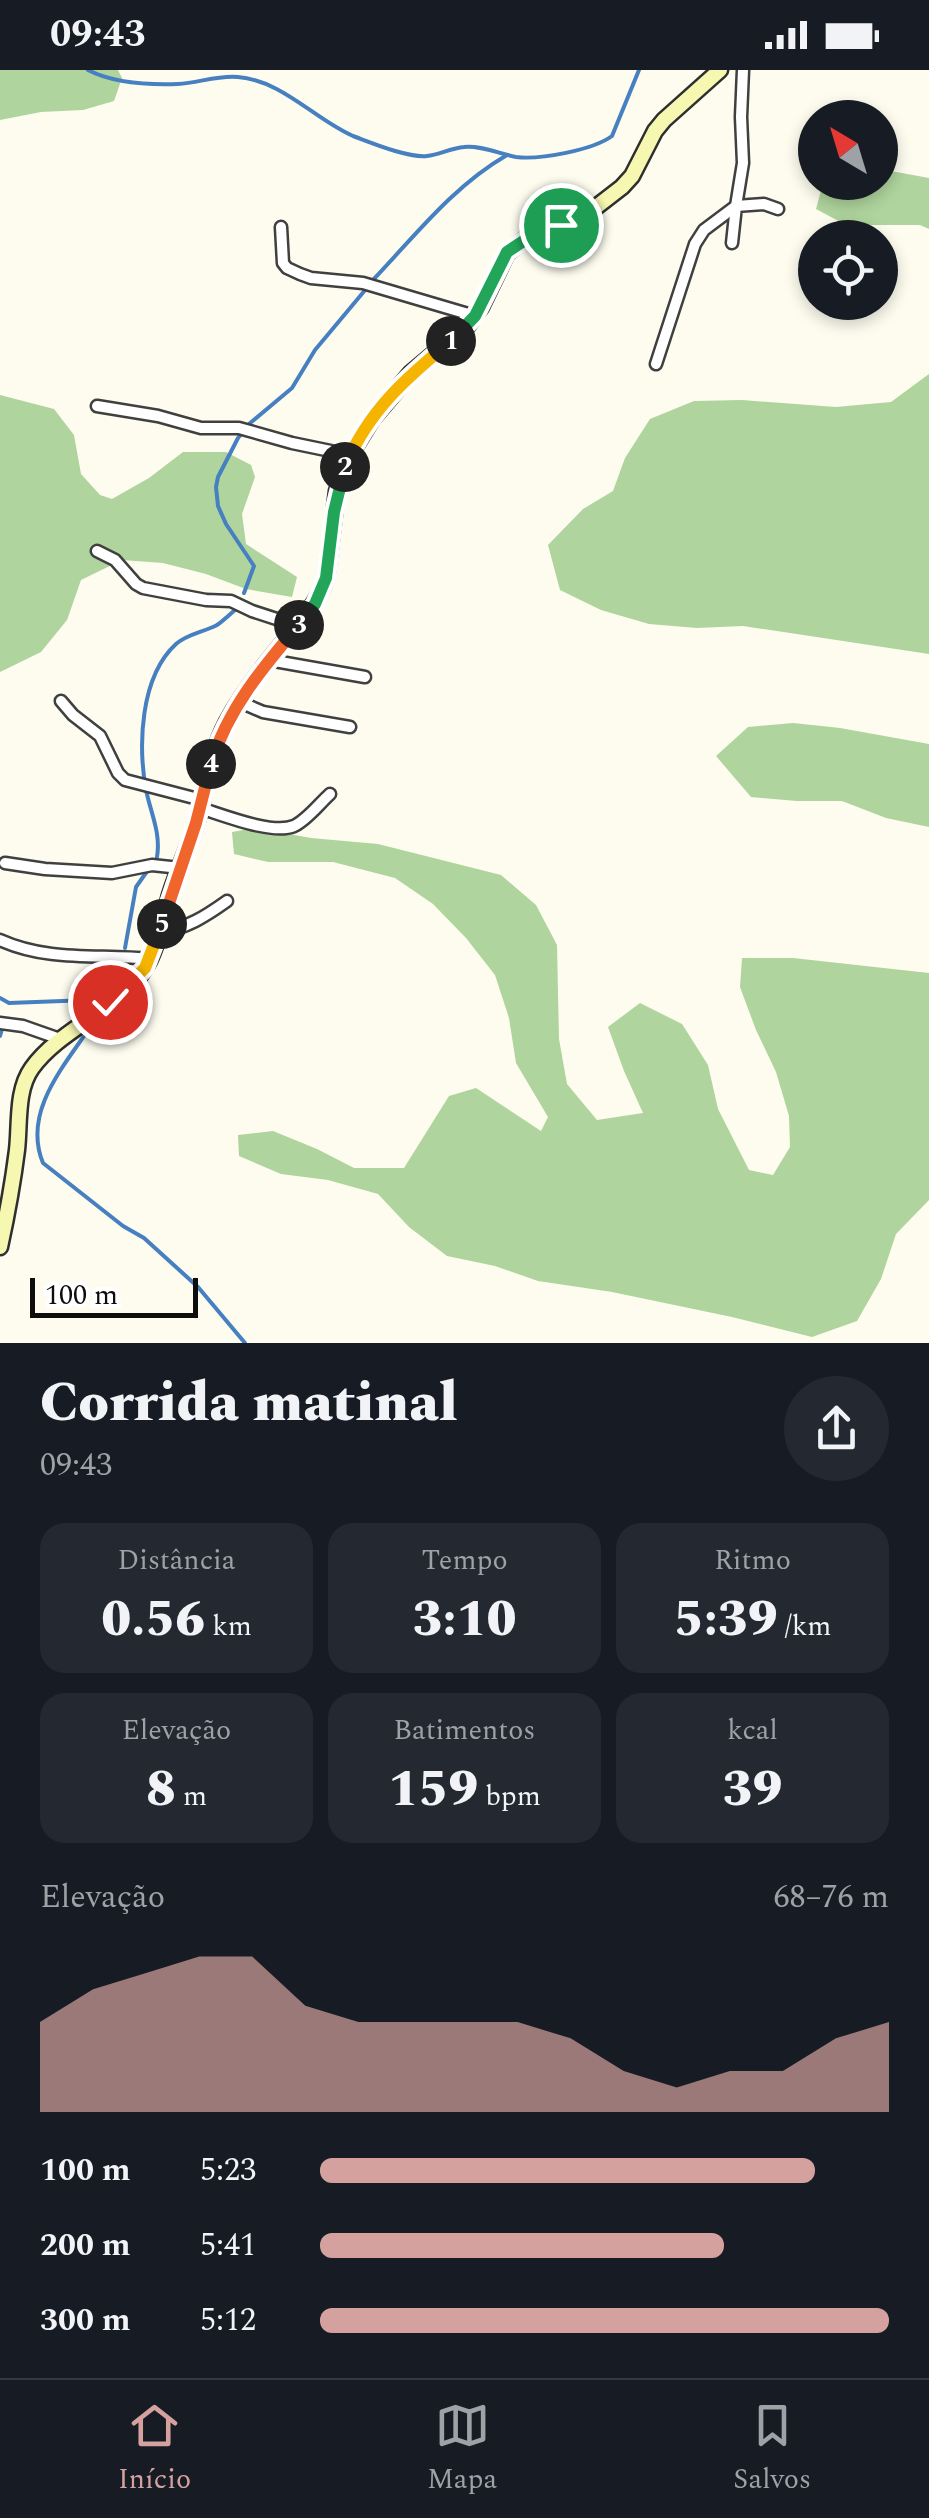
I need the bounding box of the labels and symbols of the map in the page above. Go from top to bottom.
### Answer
north arrow [798,100,898,200]
pin [519,183,604,268]
pin: 1 [426,316,476,366]
pin: 2 [320,442,370,492]
pin: 3 [274,600,324,650]
pin: 4 [186,739,236,789]
pin: 5 [137,899,187,949]
pin [68,960,153,1045]
scale bar [30,1273,198,1318]

